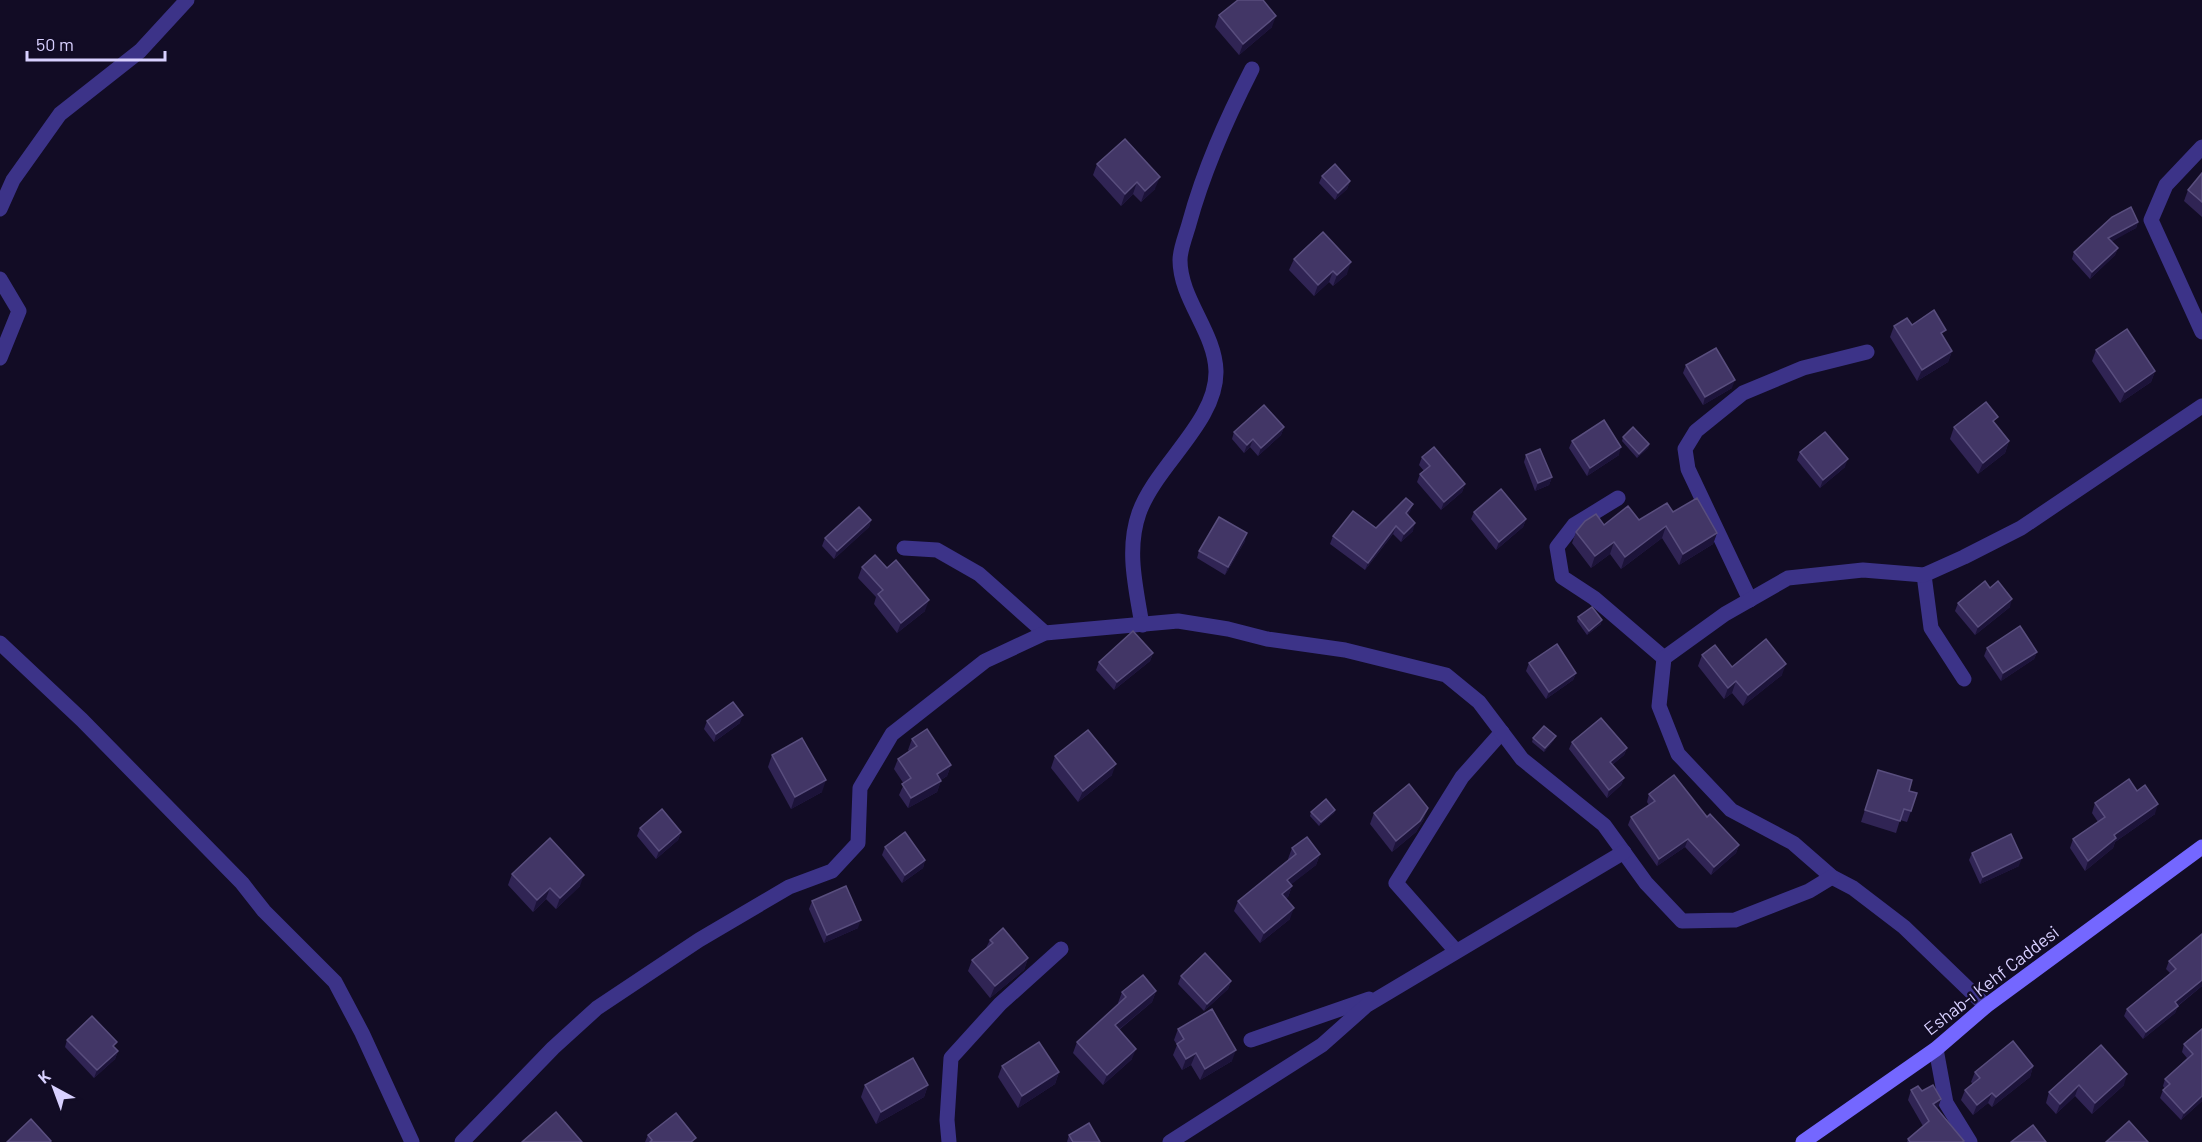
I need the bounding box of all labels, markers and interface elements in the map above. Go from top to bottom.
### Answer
scale bar [27,24,165,62]
text: 50 m [36,33,74,55]
street label: Eshab-ı Kehf Caddesi [1919,921,2063,1039]
north arrow [24,1058,84,1118]
text: K [34,1066,54,1087]

